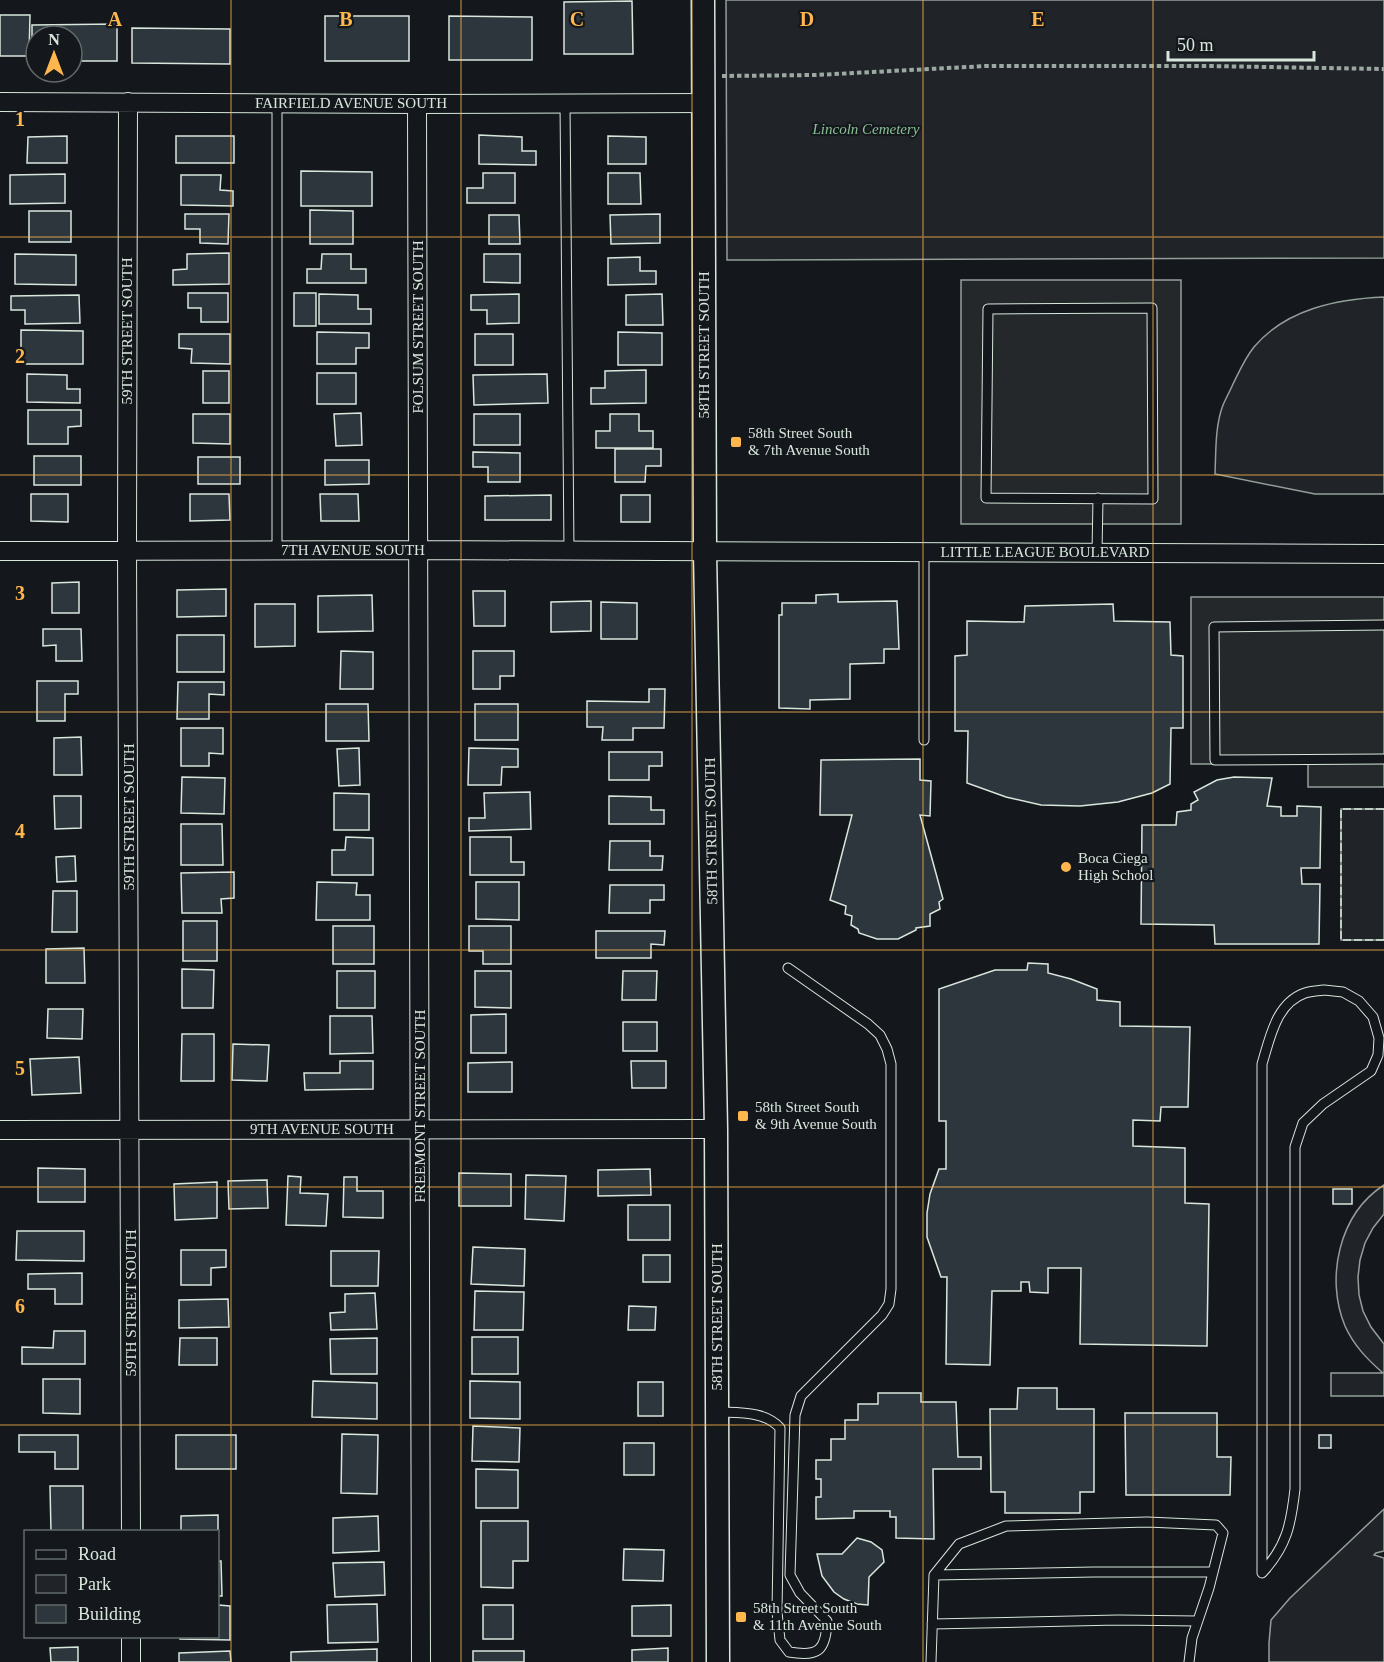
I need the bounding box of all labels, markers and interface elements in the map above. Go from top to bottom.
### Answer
text: A [108,8,123,30]
text: B [339,8,353,30]
text: C [570,8,584,30]
text: D [800,8,814,30]
text: E [1031,8,1045,30]
north arrow [24,24,84,84]
scale bar [1168,24,1314,62]
text: N [48,31,60,48]
text: 50 m [1177,35,1214,55]
street label: FAIRFIELD AVENUE SOUTH [255,95,447,111]
text: 1 [15,108,25,130]
park label: Lincoln Cemetery [811,121,920,137]
street label: FOLSUM STREET SOUTH [410,240,426,414]
street label: 59TH STREET SOUTH [119,257,135,405]
street label: 58TH STREET SOUTH [696,271,712,419]
text: 2 [15,345,25,367]
place label: 58th Street South & 7th Avenue South [748,425,870,458]
marker: 58th Street South & 7th Avenue South [729,435,743,449]
street label: 7TH AVENUE SOUTH [281,542,425,558]
street label: LITTLE LEAGUE BOULEVARD [941,544,1150,560]
text: 3 [15,582,25,604]
street label: 59TH STREET SOUTH [121,743,137,891]
street label: 58TH STREET SOUTH [702,757,720,905]
text: 4 [15,820,25,842]
place label: Boca Ciega High School [1078,850,1153,883]
marker: Boca Ciega High School [1059,860,1073,874]
street label: FREEMONT STREET SOUTH [412,1009,428,1202]
text: 5 [15,1057,25,1079]
place label: 58th Street South & 9th Avenue South [755,1099,877,1132]
marker: 58th Street South & 9th Avenue South [736,1109,750,1123]
street label: 9TH AVENUE SOUTH [250,1121,394,1137]
street label: 59TH STREET SOUTH [123,1229,139,1377]
street label: 58TH STREET SOUTH [709,1243,725,1391]
text: 6 [15,1295,25,1317]
legend [24,1530,219,1638]
text: Road [78,1544,116,1564]
text: Park [78,1574,111,1594]
place label: 58th Street South & 11th Avenue South [753,1600,882,1633]
text: Building [78,1604,141,1624]
marker: 58th Street South & 11th Avenue South [734,1610,748,1624]

